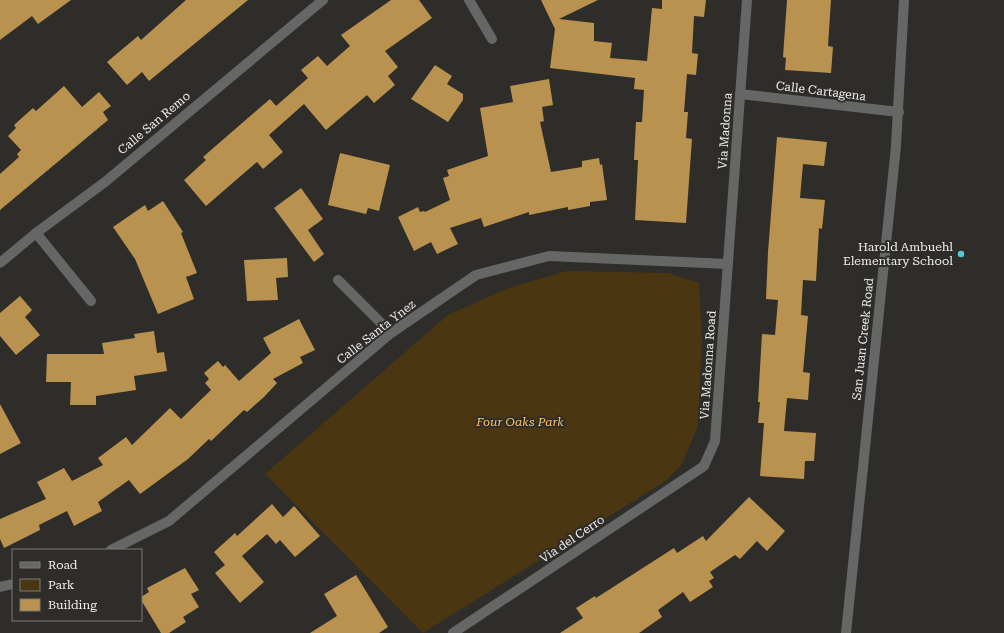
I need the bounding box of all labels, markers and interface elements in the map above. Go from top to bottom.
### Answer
street label: Calle Cartagena [775,79,867,104]
street label: Calle San Remo [115,89,193,157]
street label: Via Madonna [715,92,735,170]
place label: Harold Ambuehl Elementary School [843,240,953,268]
marker: Harold Ambuehl Elementary School [956,249,966,259]
street label: San Juan Creek Road [850,277,876,401]
street label: Calle Santa Ynez [334,297,418,367]
street label: Via Madonna Road [697,310,719,420]
park label: Four Oaks Park [475,415,564,429]
street label: Via del Cerro [537,512,607,566]
legend [12,549,142,621]
text: Road [48,558,78,572]
text: Park [48,578,75,592]
text: Building [48,598,97,612]

